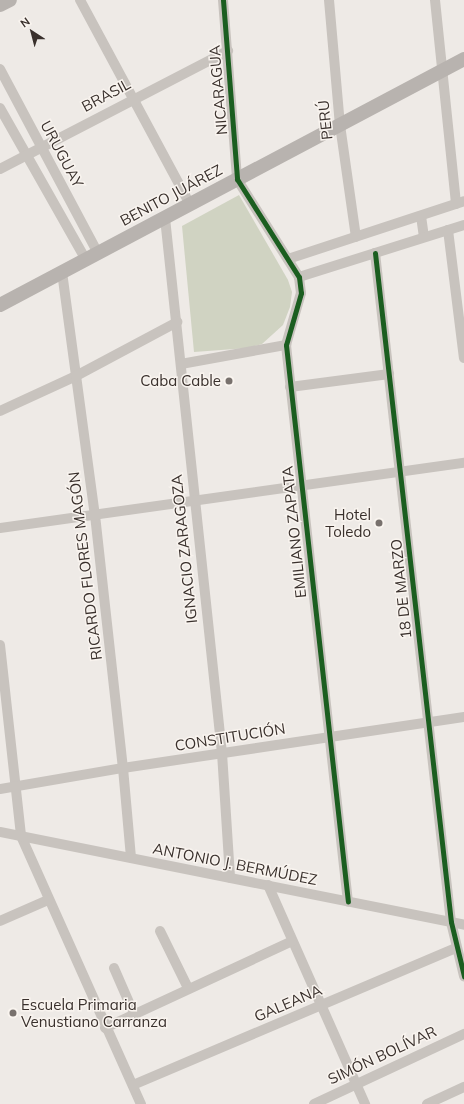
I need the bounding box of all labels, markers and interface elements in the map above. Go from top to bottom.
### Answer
north arrow [12,12,52,52]
text: N [17,14,32,30]
street label: NICARAGUA [205,44,231,136]
street label: BRASIL [78,75,134,115]
street label: PERÚ [314,99,336,141]
street label: URUGUAY [37,117,87,191]
street label: BENITO JUÁREZ [117,161,225,229]
place label: Caba Cable [140,372,221,390]
marker: Caba Cable [224,376,234,386]
street label: EMILIANO ZAPATA [278,465,310,599]
street label: RICARDO FLORES MAGÓN [65,471,105,661]
street label: IGNACIO ZARAGOZA [167,474,201,624]
place label: Hotel Toledo [325,505,371,540]
marker: Hotel Toledo [374,518,384,528]
street label: 18 DE MARZO [387,538,415,640]
street label: CONSTITUCIÓN [173,719,287,755]
street label: ANTONIO J. BERMÚDEZ [151,839,319,889]
street label: GALEANA [251,981,325,1025]
place label: Escuela Primaria Venustiano Carranza [21,995,167,1030]
marker: Escuela Primaria Venustiano Carranza [8,1008,18,1018]
street label: SIMÓN BOLÍVAR [325,1022,439,1088]

